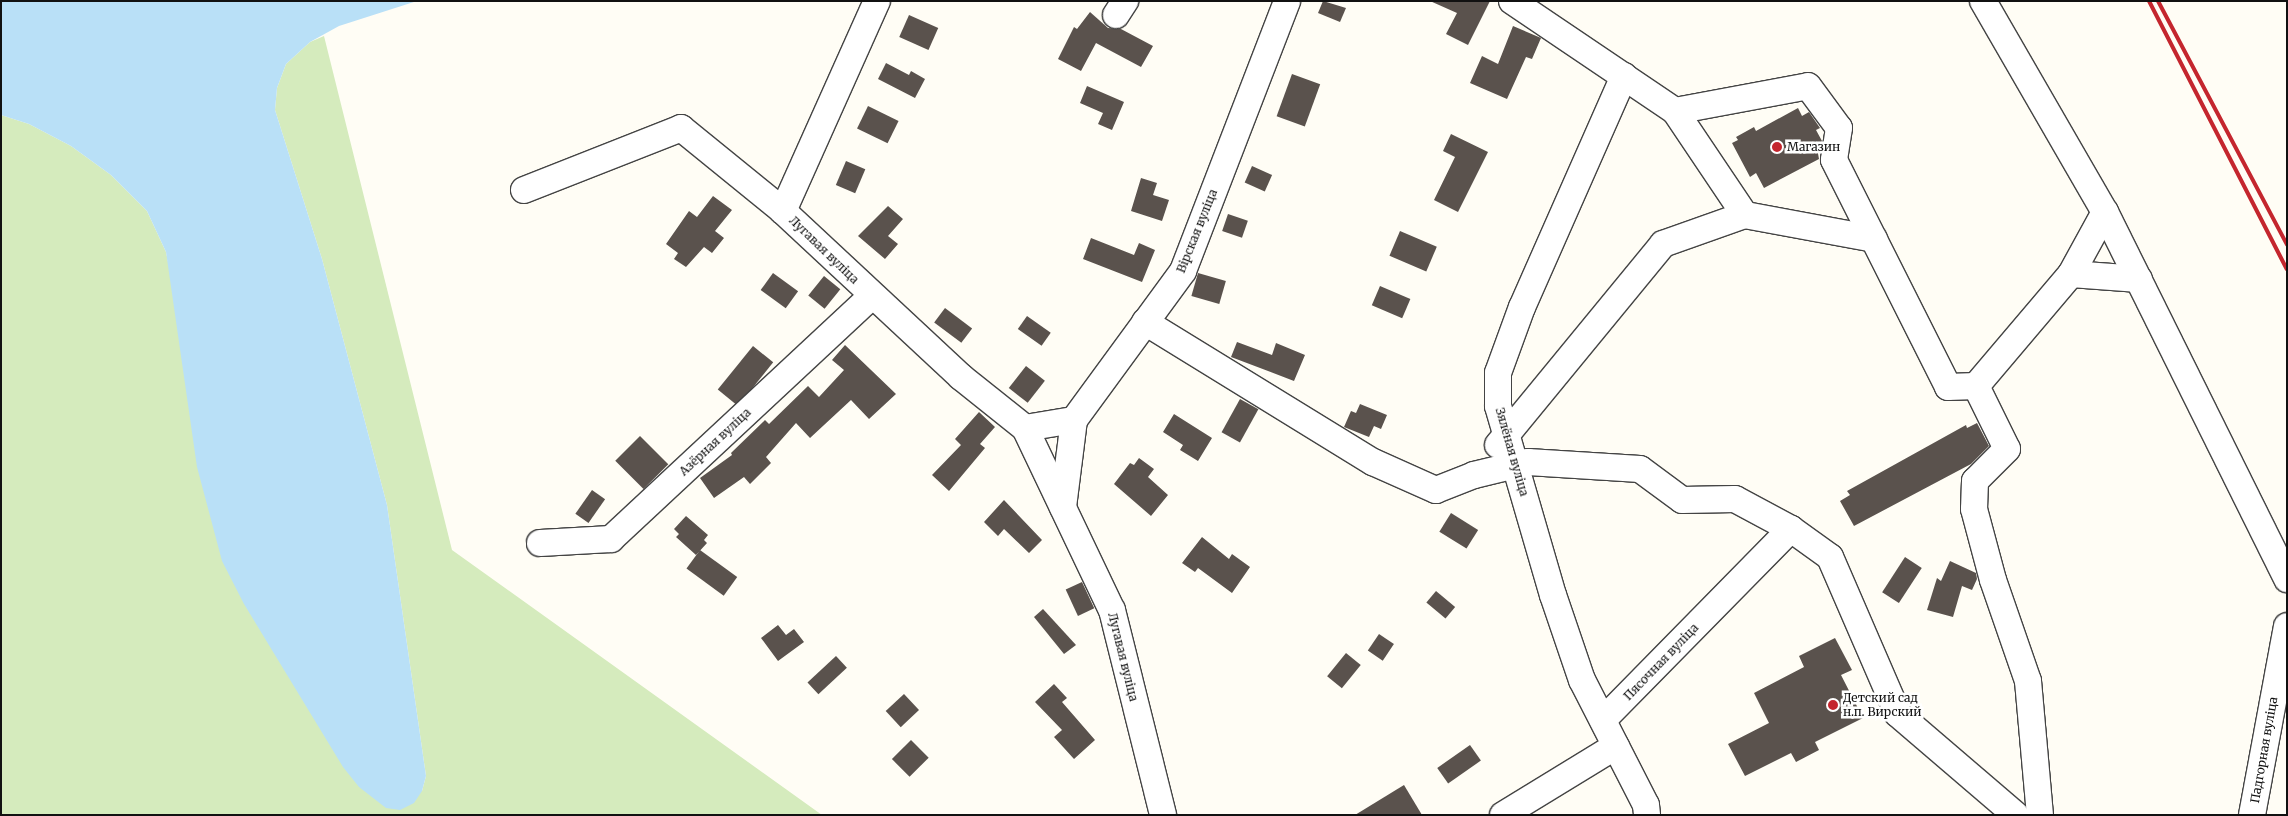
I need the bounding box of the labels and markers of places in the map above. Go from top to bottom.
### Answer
place label: Магазин [1787,140,1840,154]
marker: Магазин [1771,141,1783,153]
place label: Детский сад н.п. Вирский [1843,691,1922,719]
marker: Детский сад н.п. Вирский [1827,699,1839,711]

